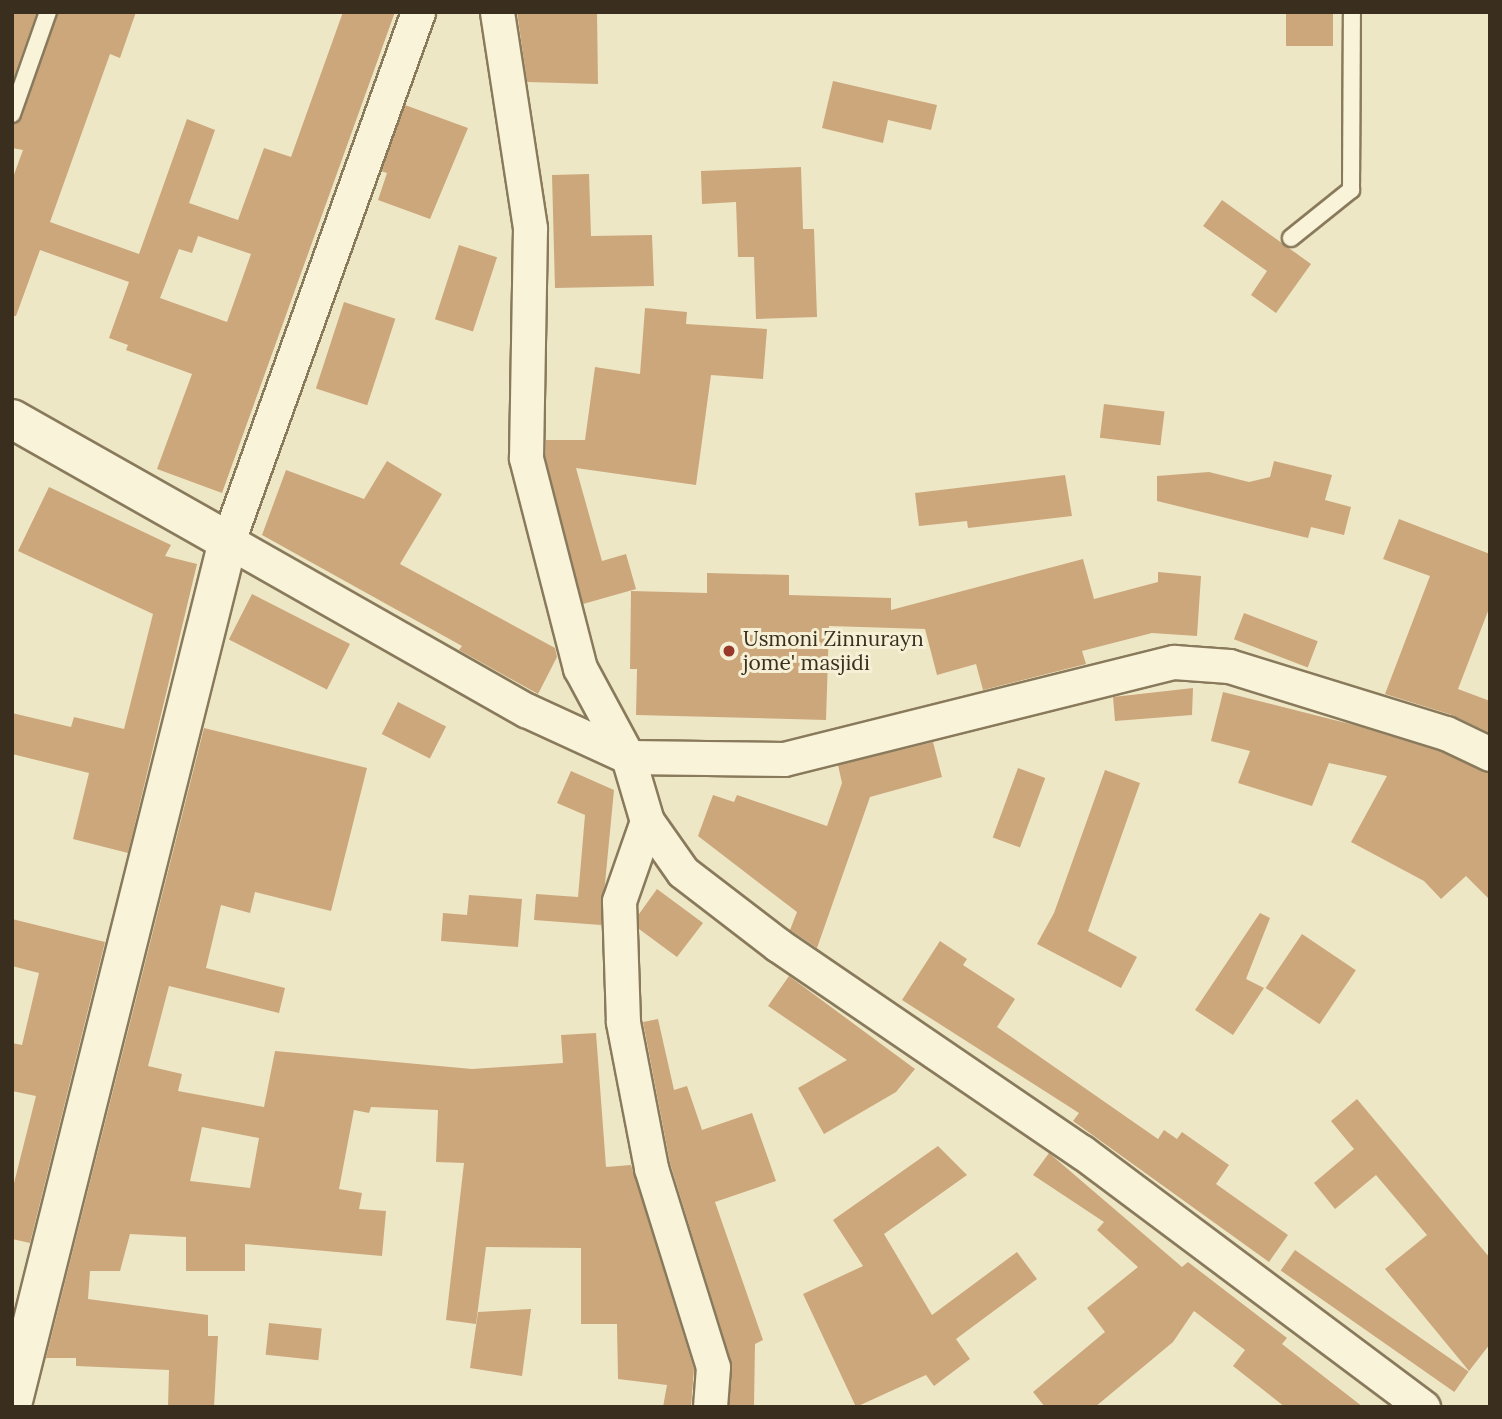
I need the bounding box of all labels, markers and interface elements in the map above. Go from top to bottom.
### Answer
place label: Usmoni Zinnurayn jome' masjidi [743,626,924,676]
marker: Usmoni Zinnurayn jome' masjidi [721,643,737,659]

